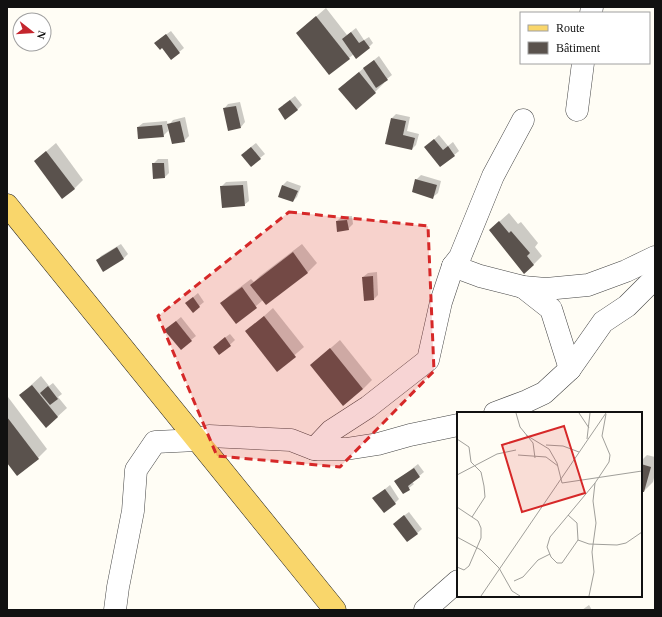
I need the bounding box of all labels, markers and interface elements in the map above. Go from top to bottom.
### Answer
north arrow [12,12,52,52]
legend [520,12,650,64]
text: Route [556,21,585,35]
text: N [35,29,48,41]
text: Bâtiment [556,41,601,55]
inset map [457,412,642,597]

